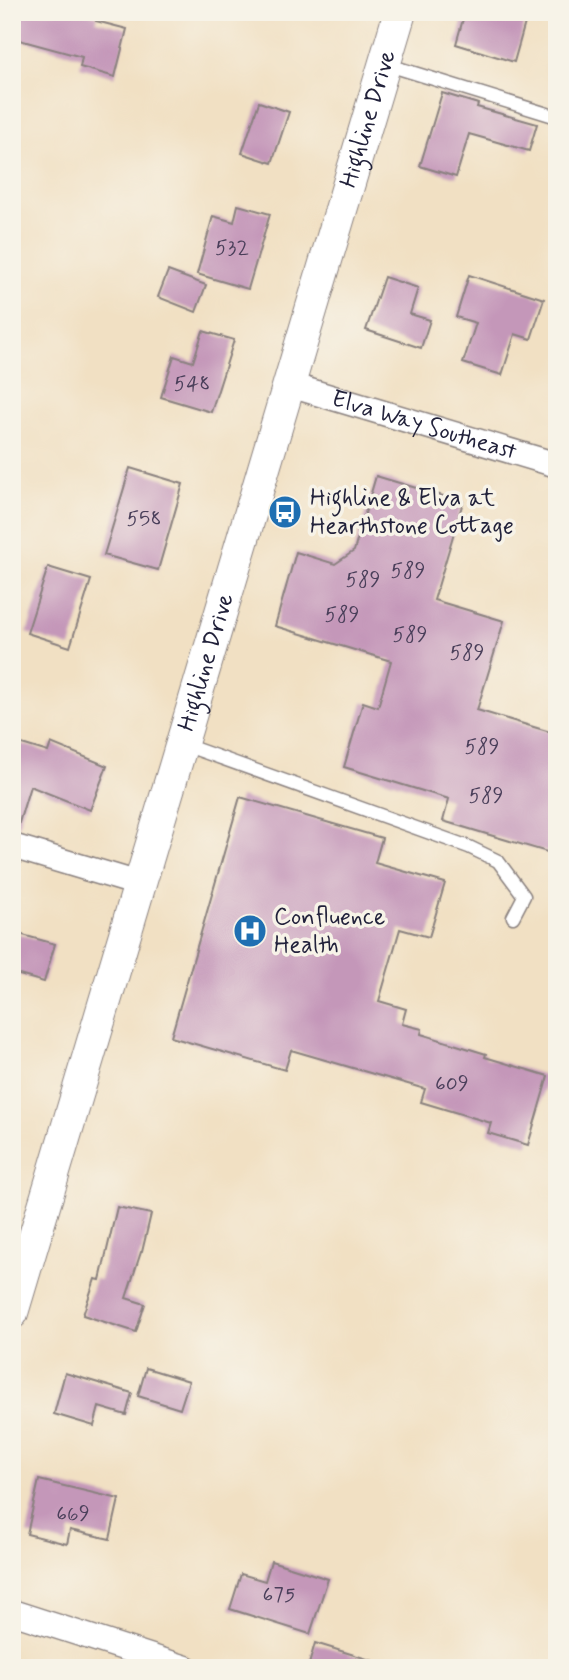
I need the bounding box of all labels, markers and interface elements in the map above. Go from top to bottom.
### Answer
street label: Highline Drive [333,46,403,191]
house number: 532 [215,234,249,262]
house number: 548 [174,370,210,398]
street label: Elva Way Southeast [328,383,521,468]
place label: Highline & Elva at Hearthstone Cottage [310,483,514,542]
bus stop icon: Highline & Elva at Hearthstone Cottage [266,493,304,531]
house number: 558 [126,505,162,533]
house number: 589 [390,557,426,585]
house number: 589 [345,566,381,594]
street label: Highline Drive [171,590,241,735]
house number: 589 [324,601,360,629]
house number: 589 [392,621,428,649]
house number: 589 [449,639,485,667]
house number: 589 [464,733,500,761]
house number: 589 [468,782,504,810]
place label: Confluence Health [274,902,385,961]
hospital icon: Confluence Health [231,912,269,950]
house number: 609 [435,1070,469,1098]
house number: 669 [56,1500,90,1528]
house number: 675 [263,1581,296,1609]

